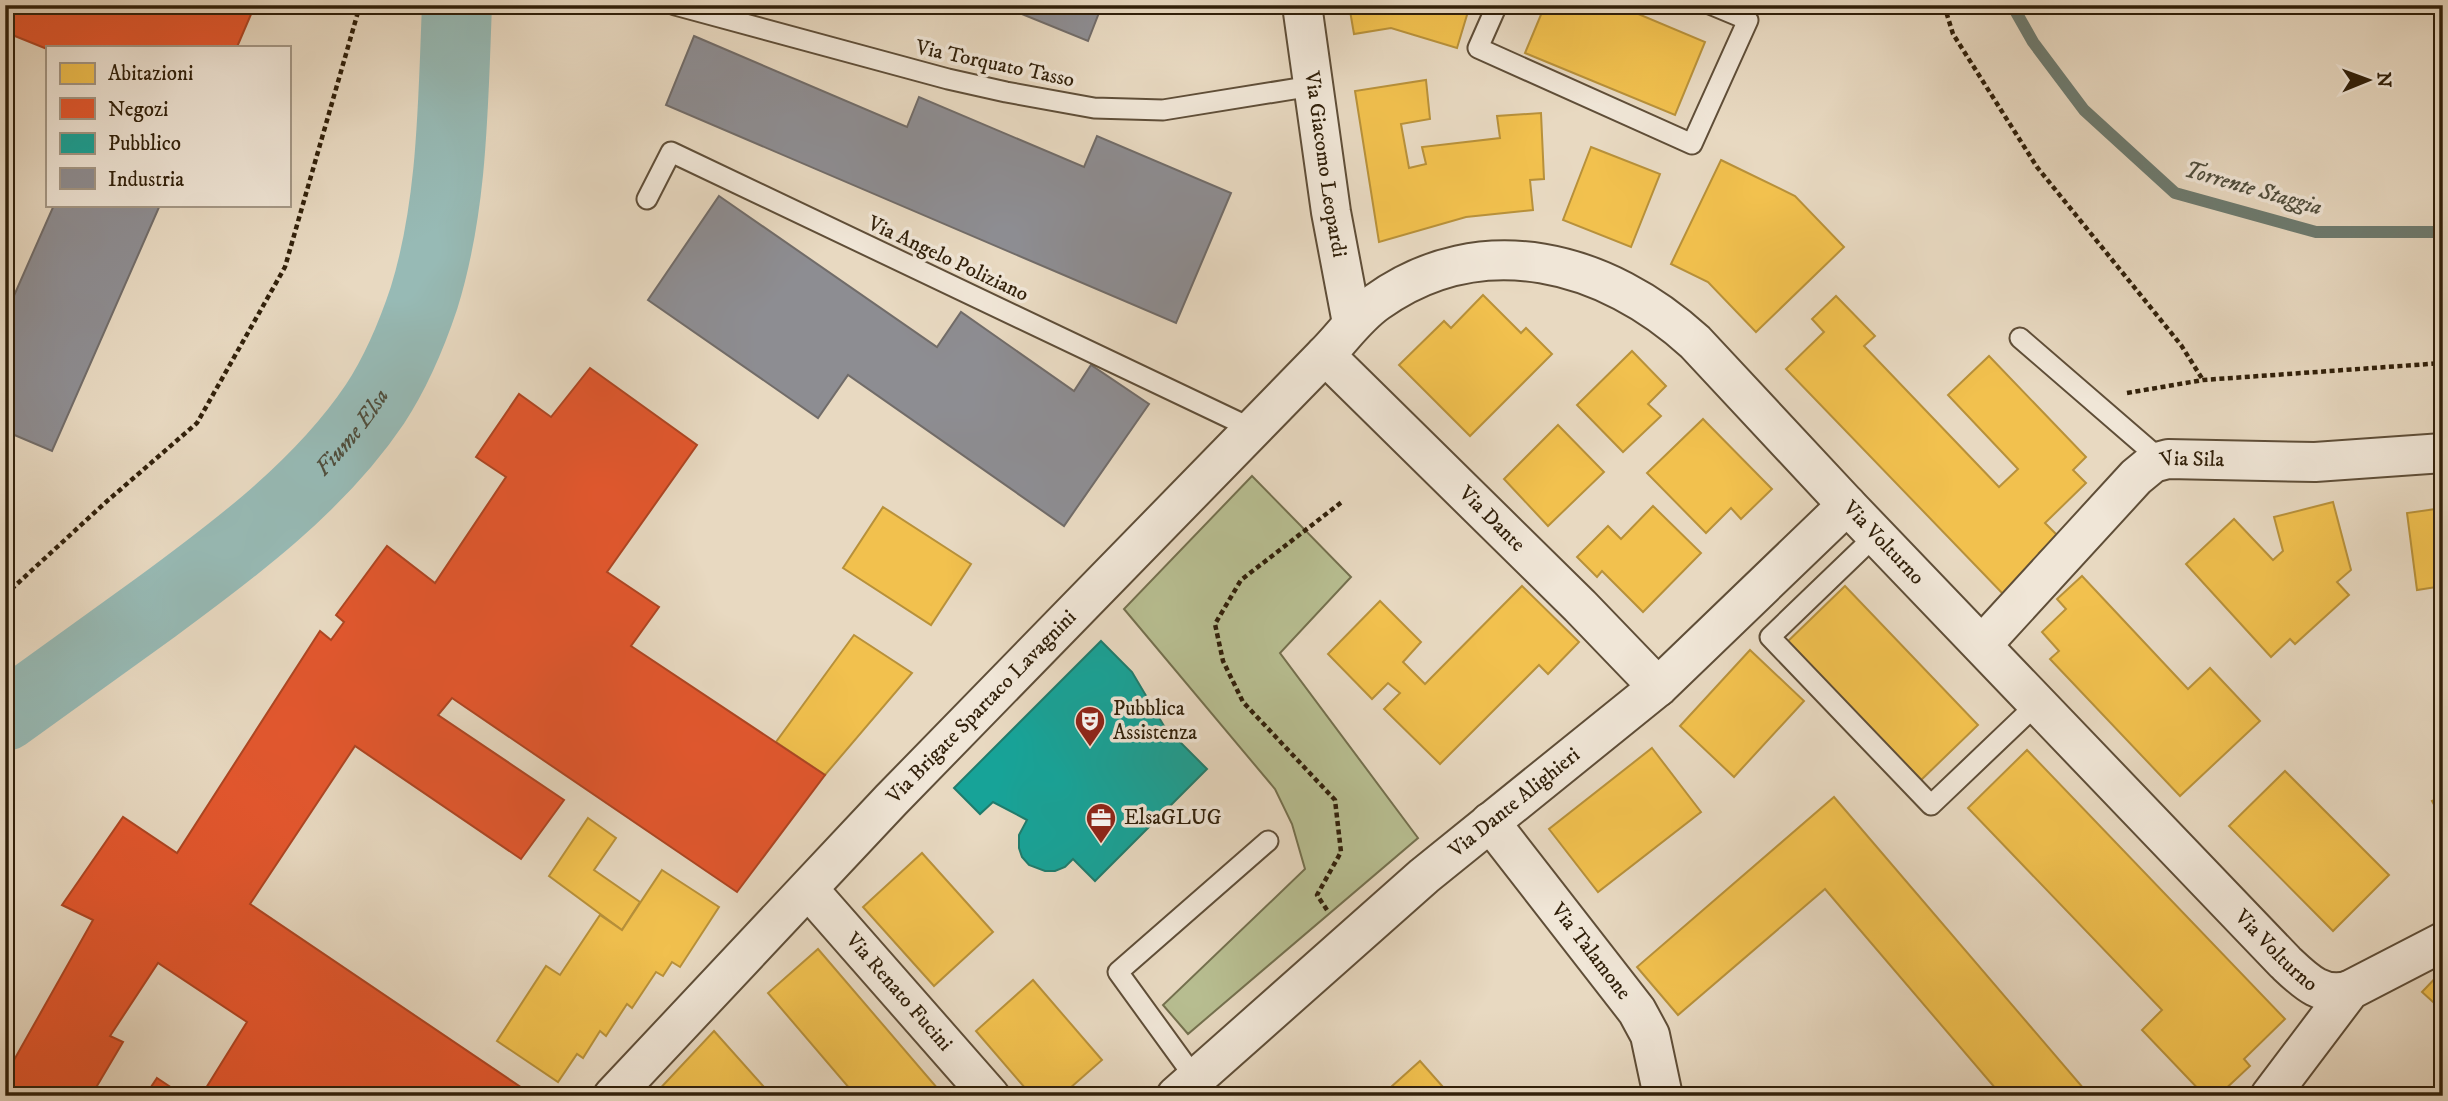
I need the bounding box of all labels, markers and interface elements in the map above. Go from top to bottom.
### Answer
street label: Via Torquato Tasso [912,34,1077,94]
legend [46,46,290,206]
north arrow [2332,46,2402,116]
text: Abitazioni [108,61,193,87]
street label: Via Giacomo Leopardi [1298,69,1352,260]
text: N [2372,72,2395,88]
text: Negozi [108,97,169,123]
text: Pubblico [108,131,181,157]
water label: Torrente Staggia [2181,155,2325,223]
text: Industria [108,167,184,193]
street label: Via Angelo Poliziano [863,210,1033,308]
water label: Fiume Elsa [309,383,396,482]
street label: Via Sila [2157,445,2225,474]
street label: Via Dante [1452,480,1531,558]
street label: Via Volturno [1837,495,1930,590]
street label: Via Brigate Spartaco Lavagnini [881,605,1082,810]
place label: Pubblica Assistenza [1113,696,1197,746]
theatre icon: Pubblica Assistenza [1073,704,1107,748]
street label: Via Dante Alighieri [1443,742,1585,864]
office icon: ElsaGLUG [1084,801,1118,845]
place label: ElsaGLUG [1124,805,1222,831]
street label: Via Talamone [1544,897,1637,1005]
street label: Via Volturno [2228,904,2322,998]
street label: Via Renato Fucini [839,927,958,1057]

